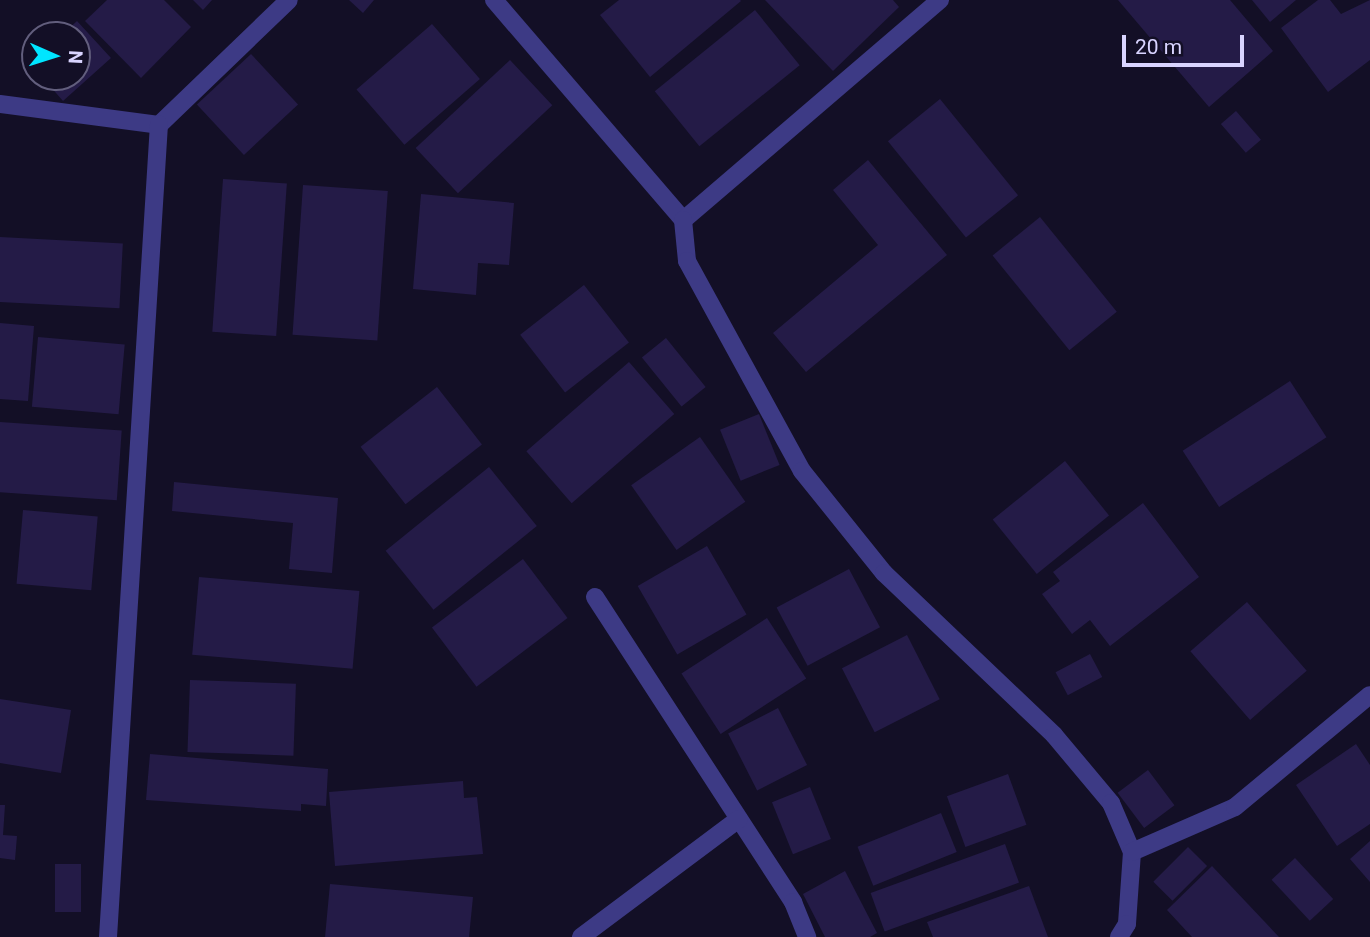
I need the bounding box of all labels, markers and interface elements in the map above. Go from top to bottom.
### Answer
north arrow [21,21,91,91]
scale bar [1125,21,1248,65]
text: 20 m [1135,35,1182,59]
text: N [64,50,87,64]

